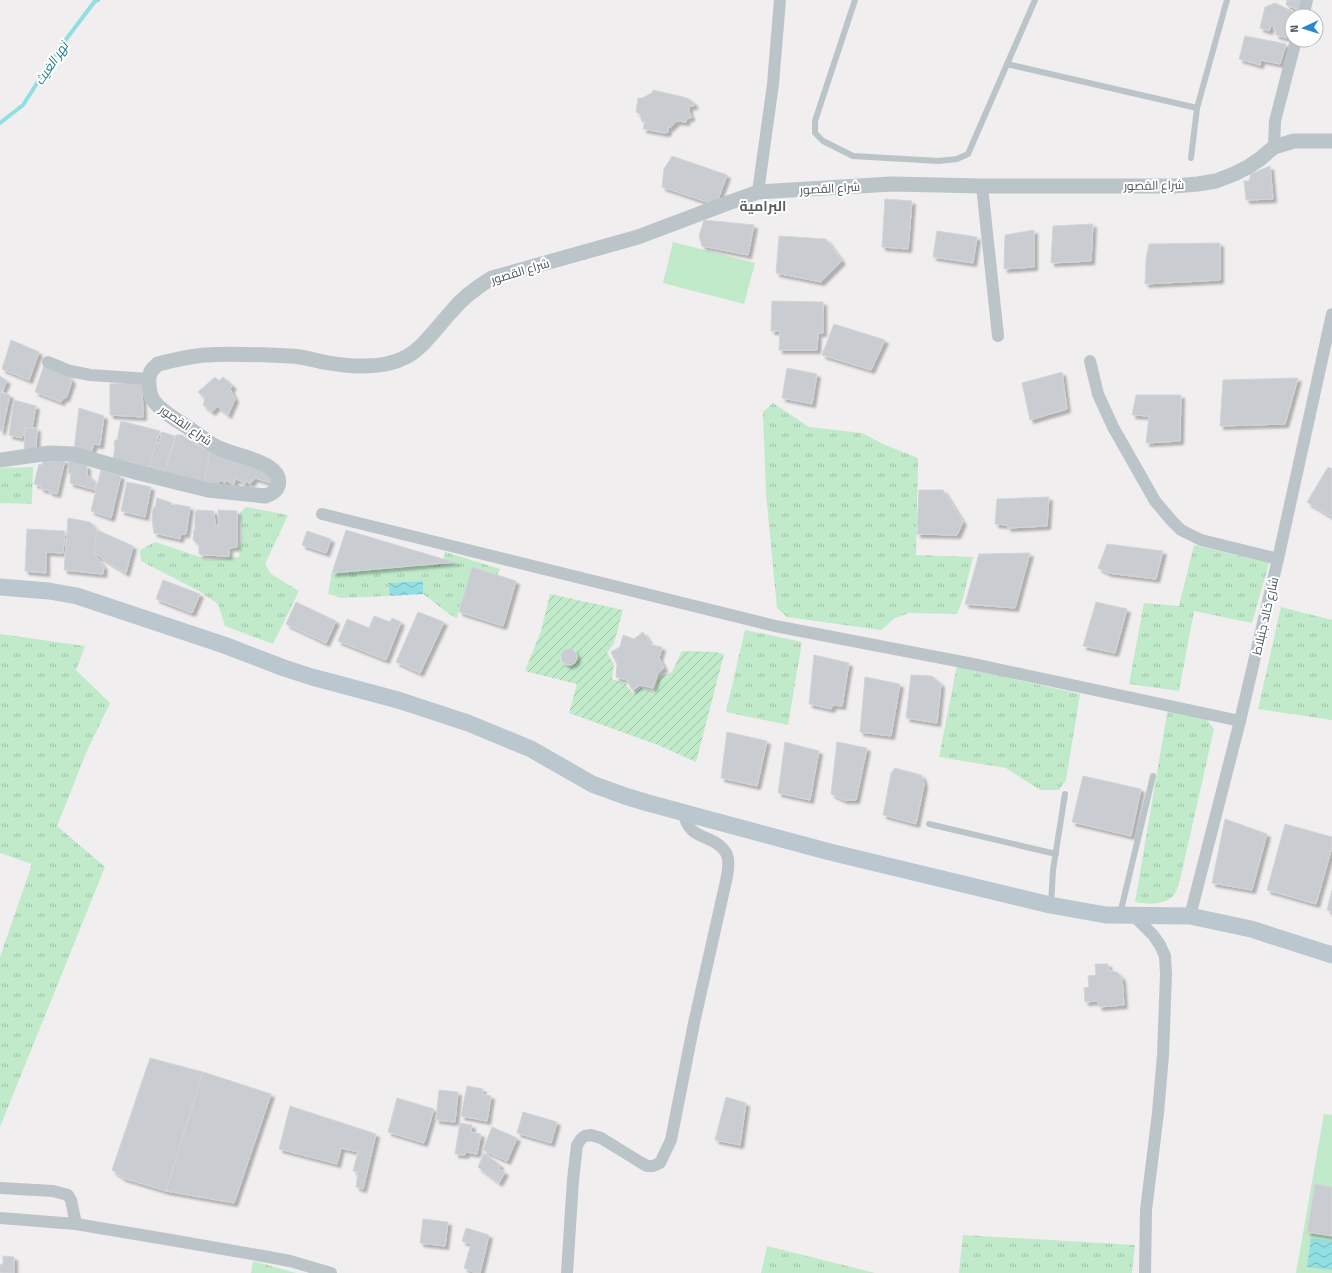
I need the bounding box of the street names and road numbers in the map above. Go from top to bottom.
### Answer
street label: شراع القصور [1123,175,1184,195]
street label: شراع القصور [798,177,861,199]
street label: شراع القصور [487,253,552,289]
street label: شراع القصور [155,399,216,450]
street label: شارع خالد جنبلاط [1247,575,1283,657]

